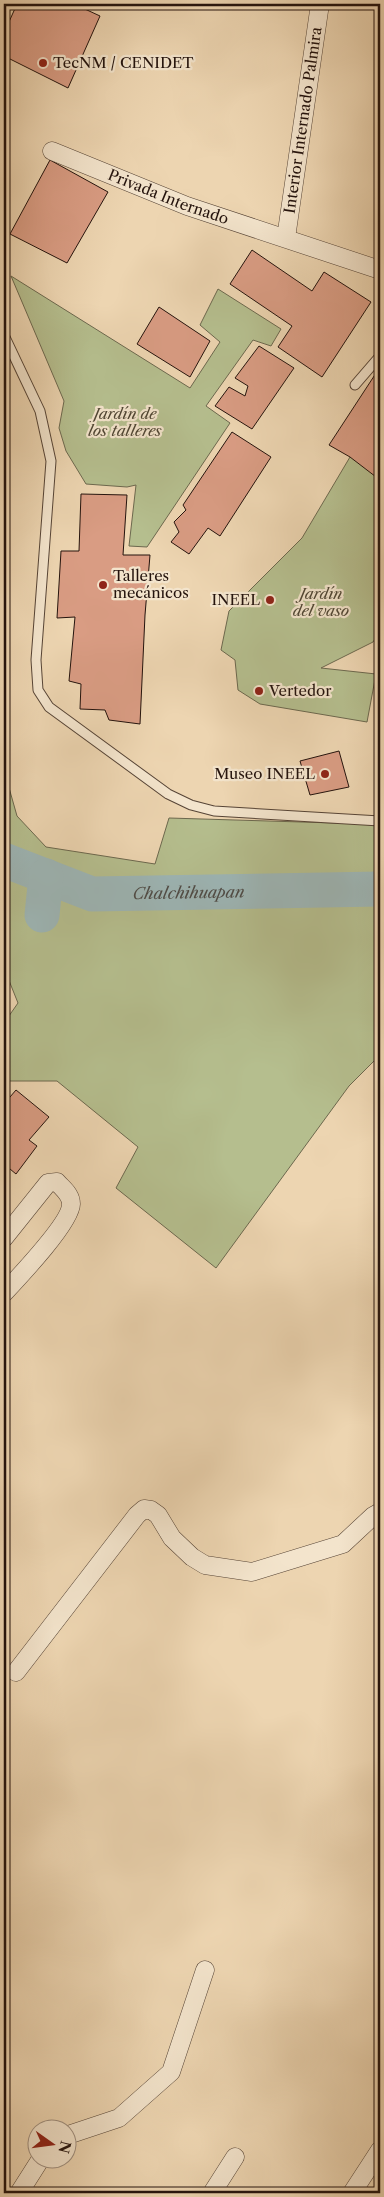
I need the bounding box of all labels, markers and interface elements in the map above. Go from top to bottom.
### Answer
street label: Interior Internado Palmira [280,25,326,215]
place label: TecNM / CENIDET [53,53,194,72]
marker: TecNM / CENIDET [37,57,49,69]
street label: Privada Internado [105,165,231,228]
park label: Jardín de los talleres [88,404,162,440]
place label: Talleres mecánicos [113,566,189,602]
marker: Talleres mecánicos [97,579,109,591]
park label: Jardín del vaso [293,584,349,620]
place label: INEEL [211,590,260,609]
marker: INEEL [264,594,276,606]
place label: Vertedor [268,681,332,700]
marker: Vertedor [253,685,265,697]
place label: Museo INEEL [214,764,315,783]
marker: Museo INEEL [319,768,331,780]
water label: Chalchihuapan [133,881,245,903]
north arrow [28,2120,78,2170]
text: N [54,2139,75,2155]

